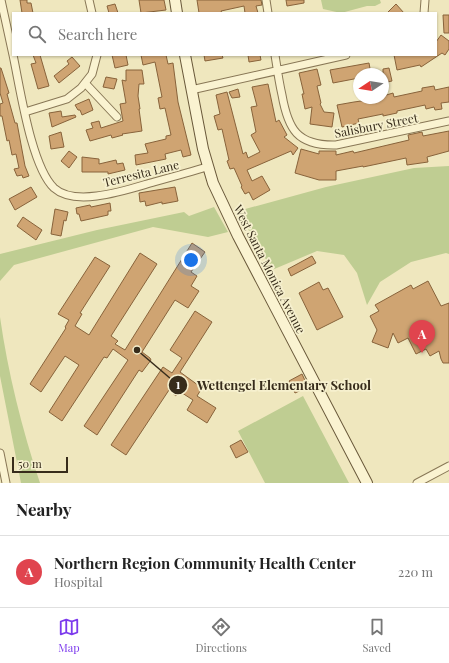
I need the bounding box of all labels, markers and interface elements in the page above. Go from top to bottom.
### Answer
search box [12,12,437,56]
icon: search [26,23,48,45]
text: Search here [58,24,137,44]
north arrow [353,68,389,104]
street label: Salisbury Street [333,109,420,141]
street label: Terresita Lane [101,156,181,190]
street label: West Santa Monica Avenue [230,201,309,336]
your location [181,250,201,270]
pin: A [409,320,435,353]
callout: Wettengel Elementary School [168,373,379,398]
text: 1 [176,376,181,392]
text: Wettengel Elementary School [196,376,371,393]
scale bar [12,455,68,474]
text: 50 m [18,456,42,471]
text: Nearby [16,498,71,520]
text: Northern Region Community Health Center [54,553,356,573]
text: A [25,563,33,580]
text: 220 m [398,563,433,580]
text: Hospital [54,573,103,590]
tab: Map [58,616,80,655]
tab: Directions [195,616,247,655]
tab: Saved [363,616,391,655]

